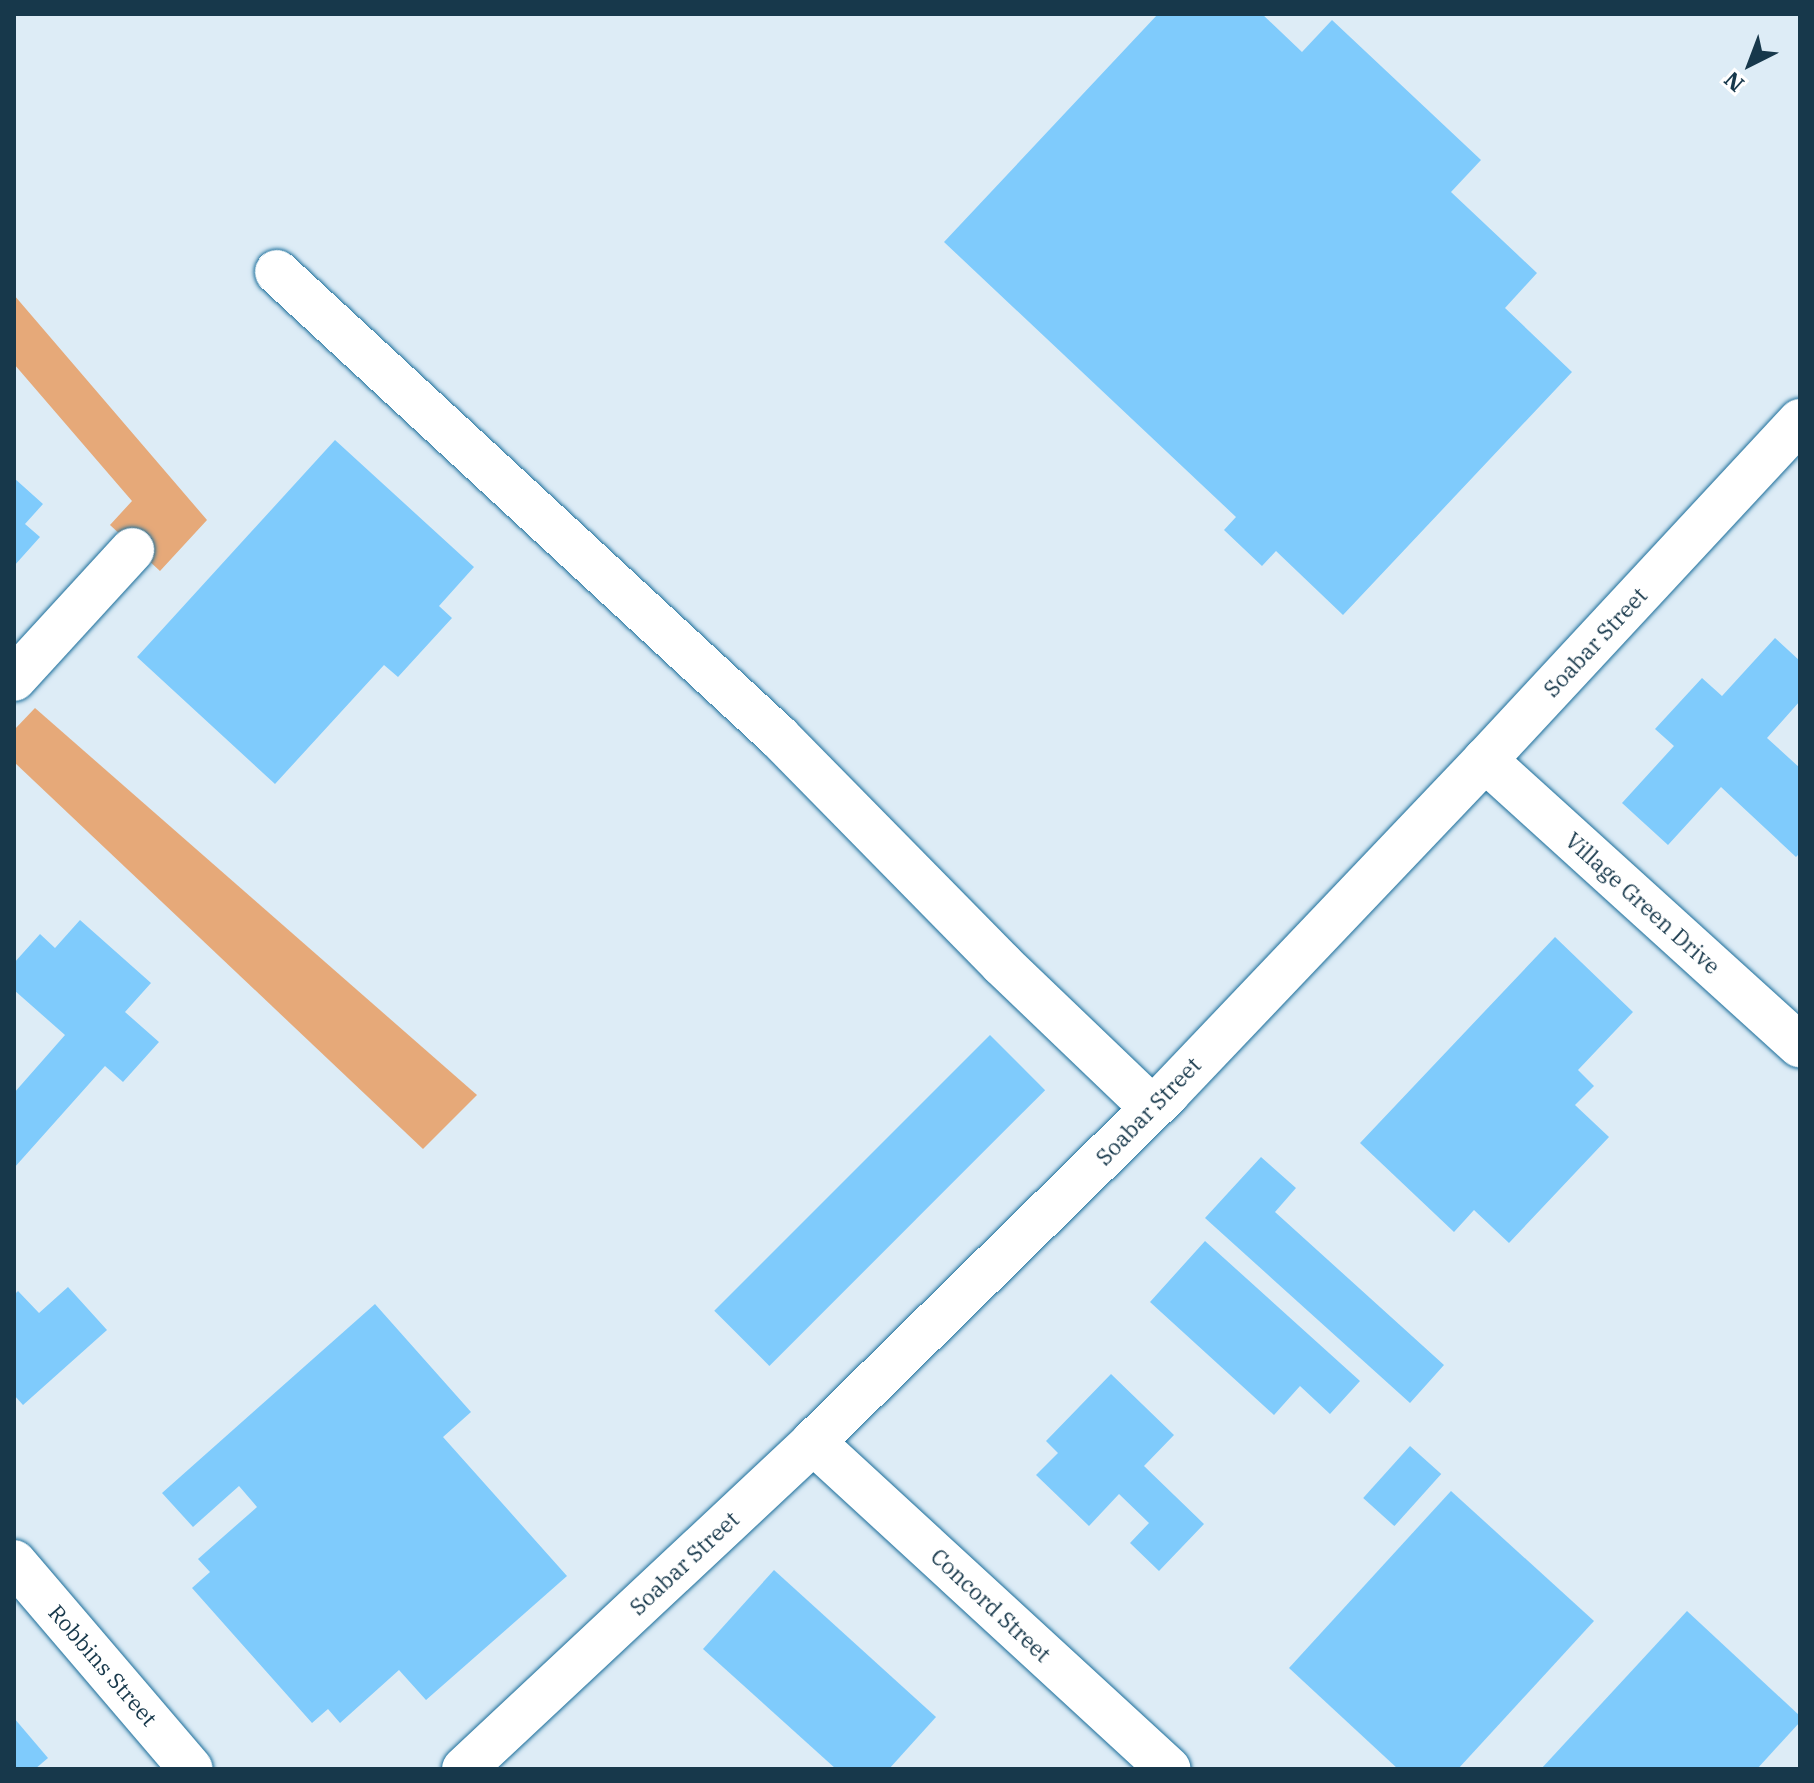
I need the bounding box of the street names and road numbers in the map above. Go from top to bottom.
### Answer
street label: Soabar Street [1538,582,1652,702]
street label: Village Green Drive [1560,827,1726,979]
street label: Soabar Street [1090,1052,1206,1170]
street label: Soabar Street [624,1506,744,1620]
street label: Concord Street [926,1543,1056,1667]
street label: Robbins Street [43,1599,163,1731]

